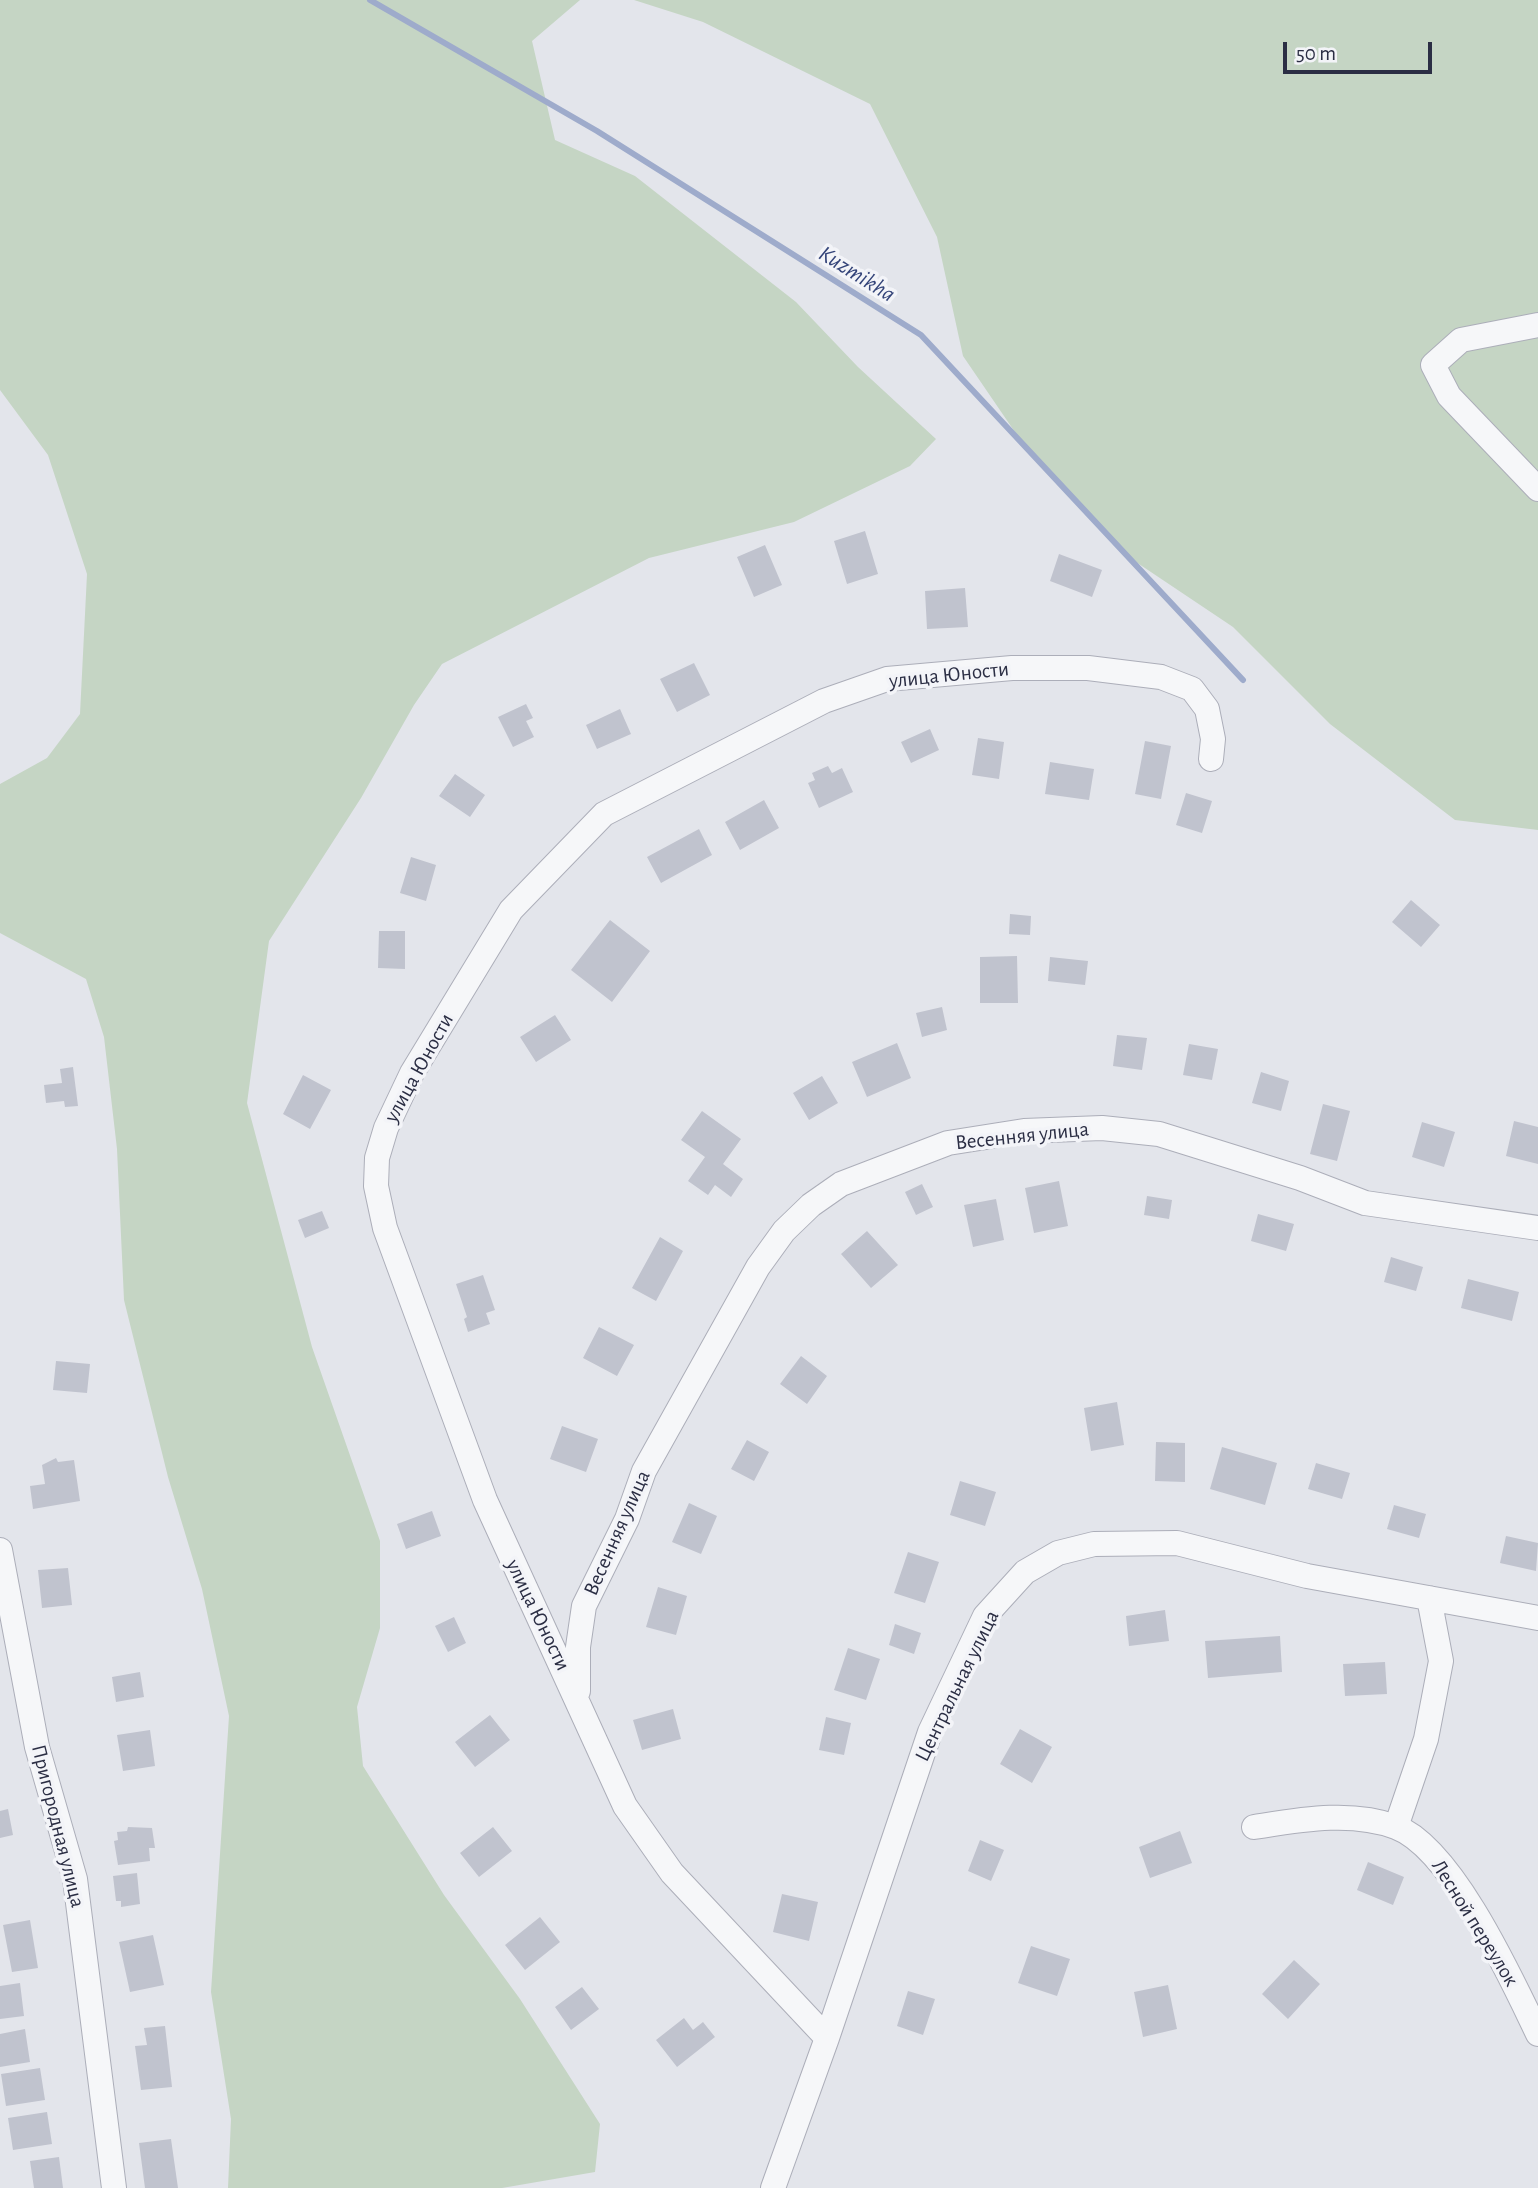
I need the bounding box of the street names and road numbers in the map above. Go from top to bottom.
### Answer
street label: улица Юности [888,656,1010,694]
street label: улица Юности [379,1009,459,1127]
street label: Весенняя улица [954,1116,1090,1156]
street label: Весенняя улица [578,1467,656,1599]
street label: улица Юности [500,1555,576,1675]
street label: Центральная улица [909,1606,1005,1766]
street label: Пригородная улица [26,1742,90,1910]
street label: Лесной переулок [1426,1855,1524,1991]

